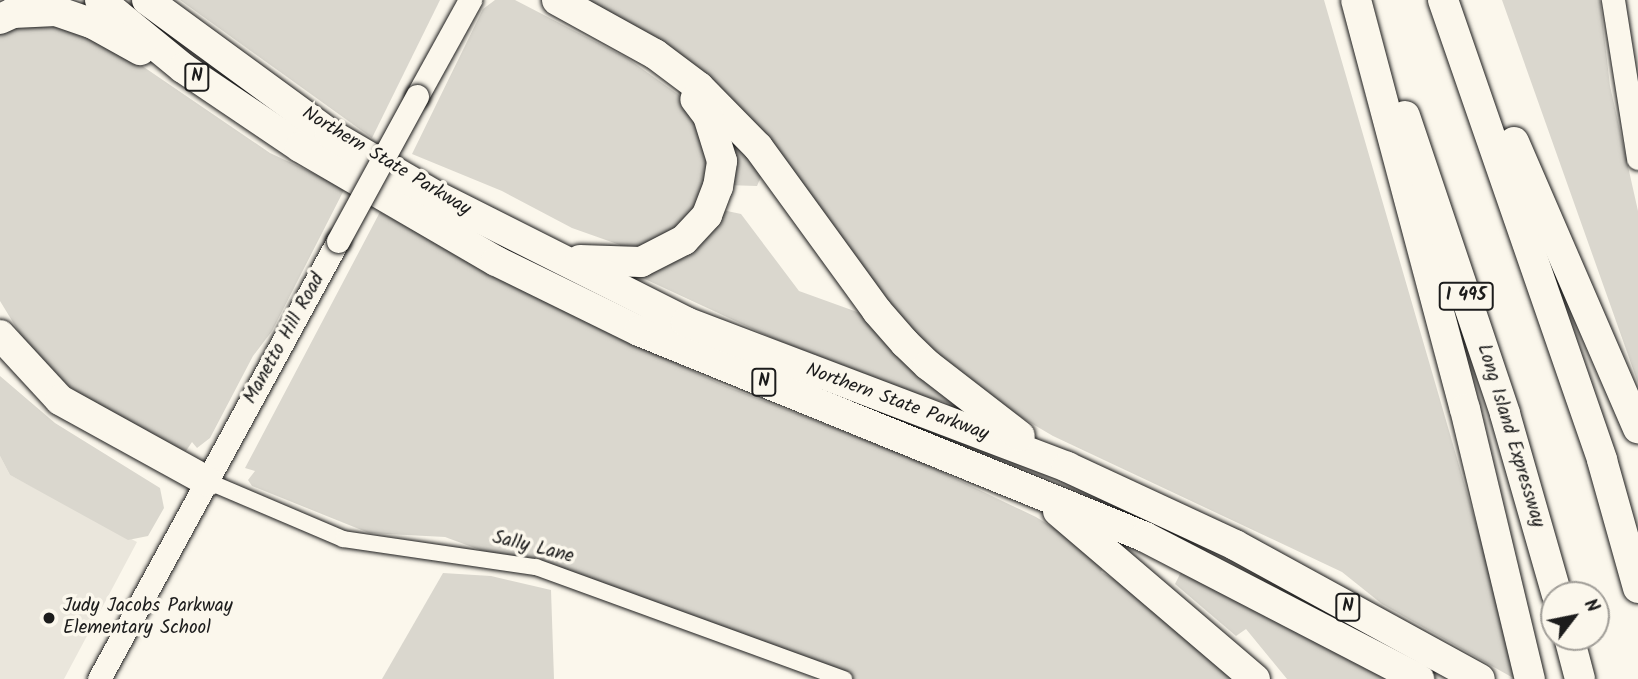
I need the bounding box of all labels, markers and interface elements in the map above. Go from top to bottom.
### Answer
road number: N [183,62,211,92]
street label: Northern State Parkway [298,103,474,221]
street label: Manetto Hill Road [240,270,330,408]
road number: I 495 [1438,282,1494,310]
street label: Long Island Expressway [1471,342,1549,530]
street label: Northern State Parkway [803,359,991,447]
road number: N [750,368,778,396]
street label: Sally Lane [490,527,576,569]
north arrow [1540,581,1610,651]
road number: N [1334,592,1362,622]
text: N [1575,593,1607,619]
place label: Judy Jacobs Parkway Elementary School [63,596,233,640]
marker: Judy Jacobs Parkway Elementary School [41,610,57,626]

